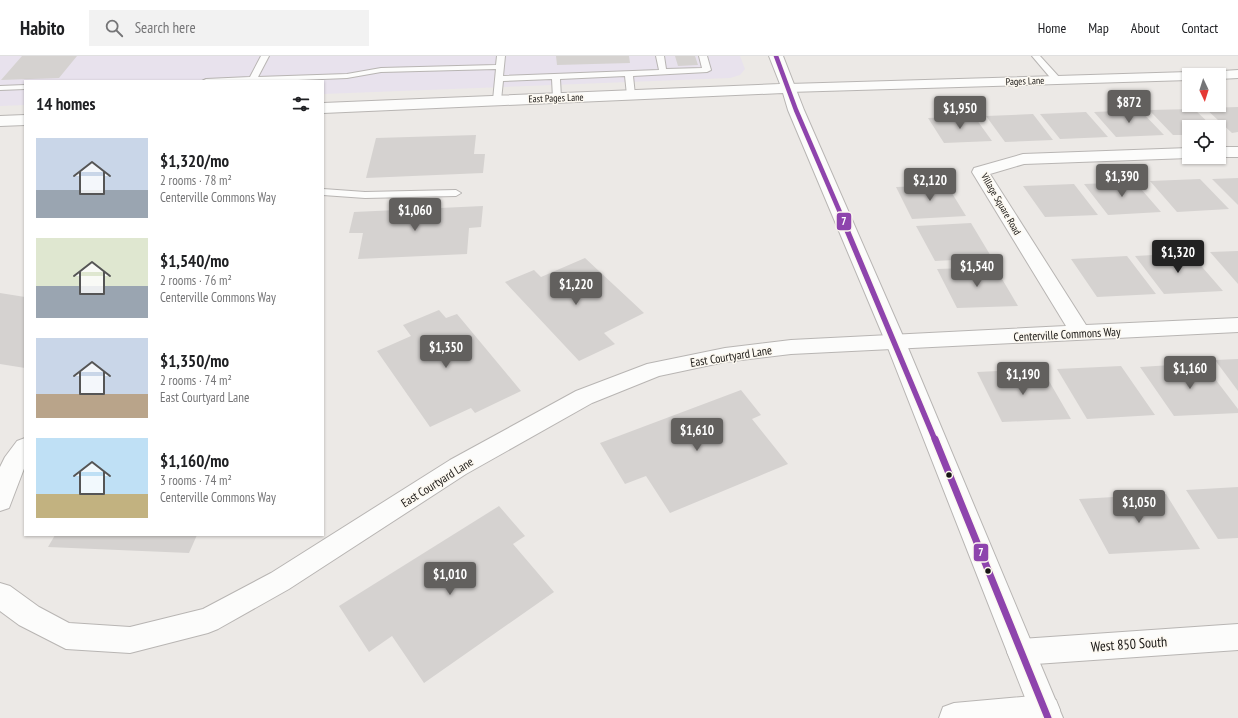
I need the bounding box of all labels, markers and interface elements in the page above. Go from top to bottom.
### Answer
search box [89,10,369,46]
text: Habito [20,16,65,40]
icon: search [103,17,125,39]
text: Search here [135,18,196,37]
text: Home [1038,19,1066,37]
text: Map [1088,19,1109,37]
text: About [1131,19,1160,37]
text: Contact [1182,19,1218,37]
north arrow [1182,68,1226,112]
map controls [1182,68,1226,164]
street label: Pages Lane [1005,74,1045,88]
pin: $872 [1105,90,1153,124]
street label: East Pages Lane [528,91,584,105]
text: 14 homes [36,93,95,115]
icon: filters [290,93,312,115]
text: $872 [1117,94,1141,111]
pin: $1,950 [927,96,993,130]
text: $1,950 [943,100,977,117]
button: locate [1182,120,1226,164]
text: $1,320/mo [160,150,229,172]
icon: home [68,154,116,202]
pin: $1,390 [1089,164,1155,198]
pin: $2,120 [897,168,963,202]
text: $1,390 [1105,168,1139,185]
street label: Village Square Road [978,170,1024,237]
text: 2 rooms · 78 m² [160,172,232,189]
text: $2,120 [913,172,947,189]
text: Centerville Commons Way [160,189,276,206]
pin: $1,060 [382,198,448,232]
text: $1,060 [398,202,432,219]
line badge: 7 [836,212,852,231]
text: 7 [841,214,847,228]
pin: $1,320 [1145,240,1211,274]
text: $1,320 [1161,244,1195,261]
text: $1,540/mo [160,250,229,272]
icon: home [68,254,116,302]
pin: $1,540 [944,254,1010,288]
text: $1,540 [960,258,994,275]
text: 2 rooms · 76 m² [160,272,232,289]
pin: $1,220 [543,272,609,306]
text: $1,220 [559,276,593,293]
text: Centerville Commons Way [160,289,276,306]
street label: Centerville Commons Way [1013,324,1121,344]
pin: $1,350 [413,335,479,369]
text: $1,350 [429,339,463,356]
street label: East Courtyard Lane [689,342,773,370]
text: $1,350/mo [160,350,229,372]
icon: home [68,354,116,402]
pin: $1,160 [1157,356,1223,390]
text: $1,160 [1173,360,1207,377]
pin: $1,190 [990,362,1056,396]
text: $1,190 [1006,366,1040,383]
text: 2 rooms · 74 m² [160,372,232,389]
text: East Courtyard Lane [160,389,249,406]
pin: $1,610 [664,418,730,452]
text: $1,610 [680,422,714,439]
text: $1,160/mo [160,450,229,472]
icon: home [68,454,116,502]
street label: East Courtyard Lane [398,454,476,510]
unlabelled marker [944,470,954,480]
text: 3 rooms · 74 m² [160,472,232,489]
text: Centerville Commons Way [160,489,276,506]
pin: $1,050 [1106,490,1172,524]
text: $1,050 [1122,494,1156,511]
line badge: 7 [973,543,989,562]
text: 7 [978,545,984,559]
pin: $1,010 [417,562,483,596]
text: $1,010 [433,566,467,583]
unlabelled marker [983,566,993,576]
street label: West 850 South [1090,632,1168,656]

